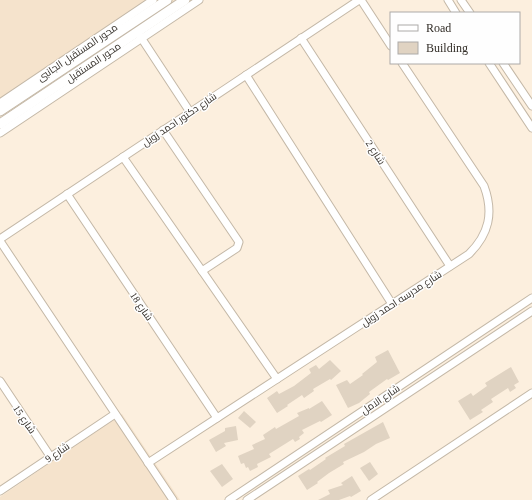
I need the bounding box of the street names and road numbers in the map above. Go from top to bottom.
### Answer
street label: محور المستقبل الجانبى [35,21,119,83]
street label: محور المستقبل [63,39,123,85]
street label: شارع دكتور احمد زويل [140,90,219,149]
street label: شارع 2 [363,138,388,167]
street label: شارع مدرسه احمد زويل [359,268,444,329]
street label: شارع 18 [127,290,155,323]
street label: شارع الامل [359,382,402,417]
street label: شارع 15 [10,403,38,436]
street label: شارع 9 [43,440,72,465]

